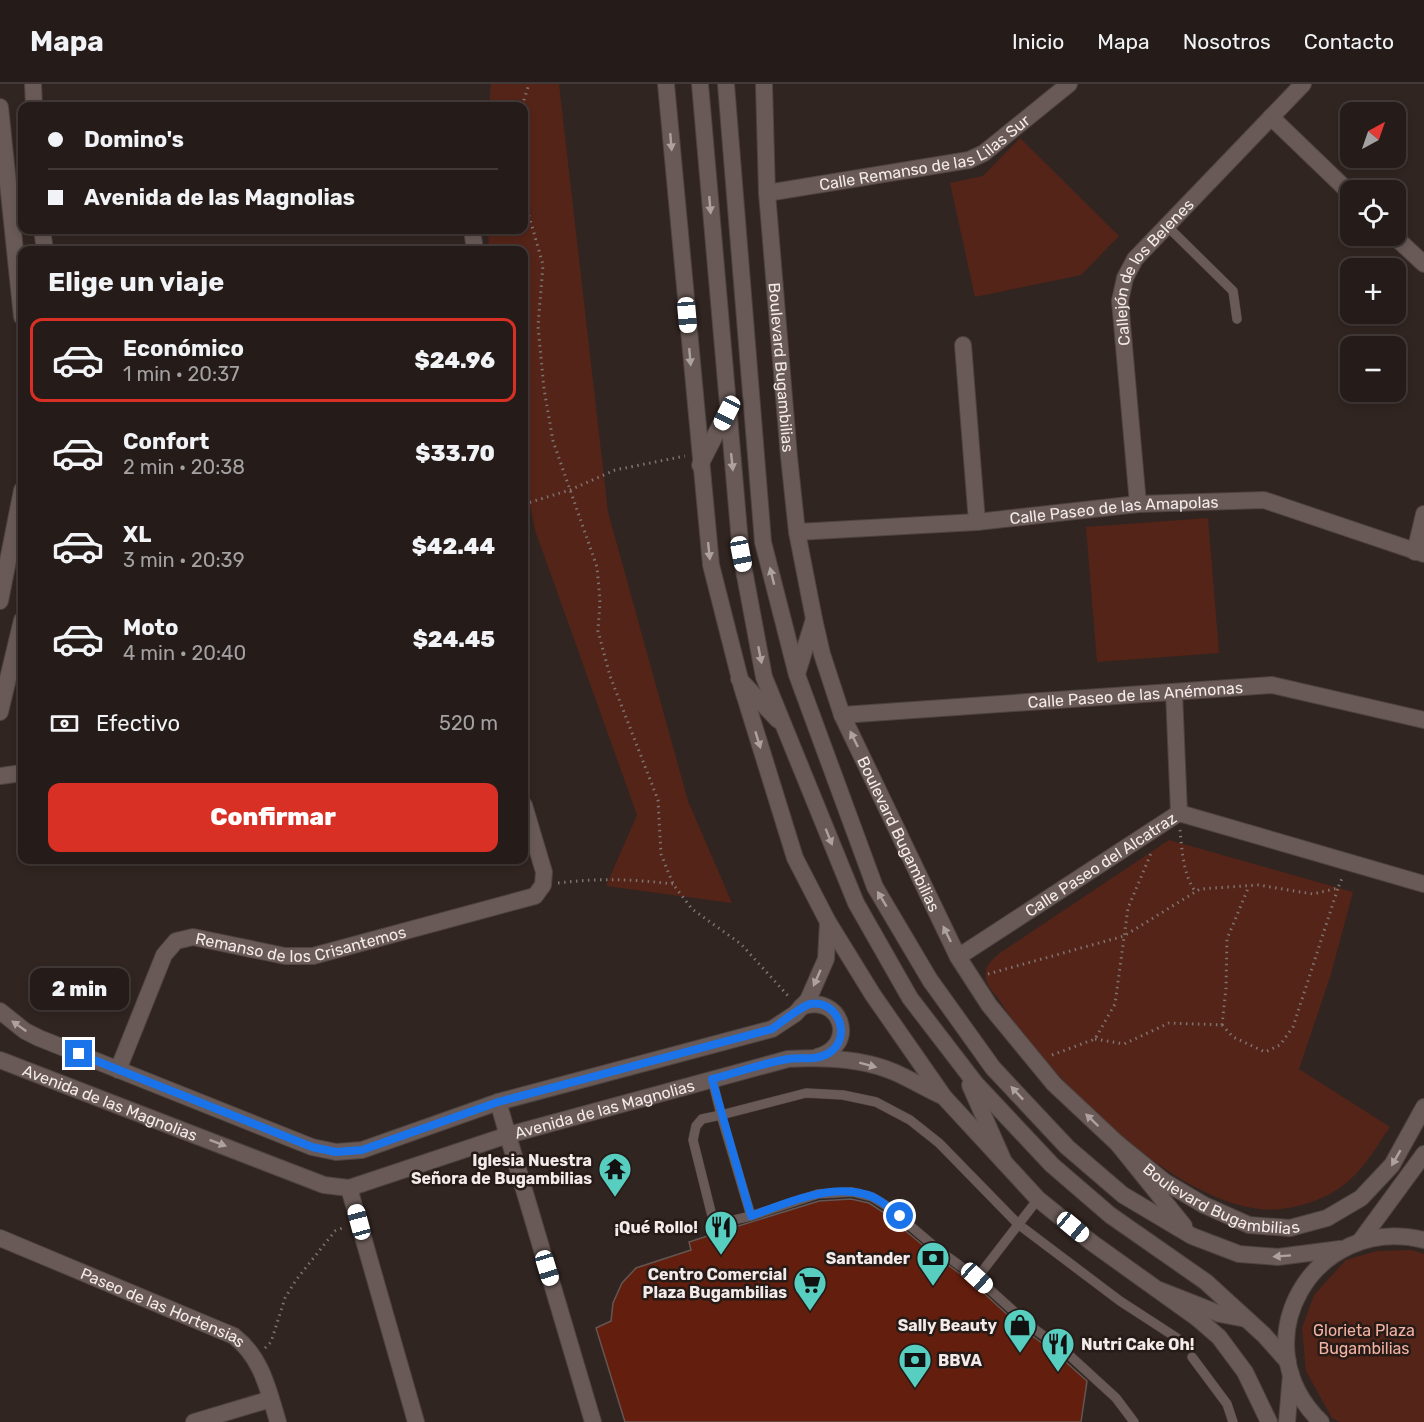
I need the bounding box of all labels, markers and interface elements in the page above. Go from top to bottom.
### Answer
text: Mapa [30,25,104,58]
text: Inicio [1012,29,1064,54]
text: Mapa [1097,29,1150,54]
text: Nosotros [1183,29,1271,54]
text: Contacto [1304,29,1394,54]
north arrow [1340,102,1406,168]
map controls [1340,102,1406,402]
street label: Calle Remanso de las Lilas Sur [818,110,1033,194]
text: Domino's [84,126,184,153]
one-way arrow [666,133,676,152]
button: locate [1340,180,1406,246]
text: Avenida de las Magnolias [84,184,355,211]
street label: Callejón de los Belenes [1110,195,1197,347]
one-way arrow [705,196,715,215]
button: + [1340,258,1406,324]
text: Elige un viaje [48,266,224,298]
street label: Boulevard Bugambilias [765,282,798,453]
car [676,296,698,334]
icon: car [51,333,105,387]
text: Económico [123,335,244,362]
button: − [1340,336,1406,402]
text: $24.96 [414,347,495,374]
one-way arrow [685,348,695,367]
text: 1 min · 20:37 [123,362,239,386]
car [711,393,743,433]
icon: car [51,426,105,480]
text: Confort [123,428,209,455]
text: $33.70 [415,440,495,467]
one-way arrow [727,453,737,472]
text: 2 min · 20:38 [123,455,245,479]
street label: Calle Paseo de las Amapolas [1009,492,1219,528]
icon: car [51,519,105,573]
text: XL [123,521,151,548]
text: $42.44 [412,533,495,560]
car [729,535,753,573]
one-way arrow [705,542,714,561]
text: 3 min · 20:39 [123,548,245,572]
one-way arrow [766,567,776,585]
icon: car [51,612,105,666]
text: Moto [123,614,178,641]
text: $24.45 [413,626,495,653]
text: 4 min · 20:40 [123,641,246,665]
one-way arrow [756,646,765,665]
street label: Calle Paseo de las Anémonas [1027,678,1244,712]
icon: cash [48,707,81,740]
text: Efectivo [96,710,180,737]
text: 520 m [439,711,498,735]
one-way arrow [754,731,763,749]
one-way arrow [849,731,858,748]
street label: Boulevard Bugambilias [854,753,944,915]
button: Confirmar [48,783,498,852]
street label: Calle Paseo del Alcatraz [1021,808,1180,920]
one-way arrow [825,828,834,846]
one-way arrow [877,891,888,907]
street label: Remanso de los Crisantemos [194,922,408,966]
one-way arrow [942,926,951,943]
callout: 2 min [29,967,128,1009]
one-way arrow [813,970,822,987]
text: 2 min [52,977,107,1001]
one-way arrow [11,1020,27,1032]
route end [65,1040,92,1067]
street label: Avenida de las Magnolias [20,1060,200,1145]
one-way arrow [859,1061,877,1070]
street label: Avenida de las Magnolias [512,1075,697,1142]
one-way arrow [1010,1087,1024,1101]
one-way arrow [1085,1114,1100,1127]
one-way arrow [209,1139,227,1149]
one-way arrow [1391,1150,1401,1167]
place label: Iglesia Nuestra Señora de Bugambilias [411,1151,592,1188]
temple icon: Iglesia Nuestra Señora de Bugambilias [597,1151,633,1198]
street label: Boulevard Bugambilias [1139,1159,1301,1238]
car [346,1202,372,1242]
route start [886,1202,913,1229]
restaurant icon: ¡Qué Rollo! [703,1209,739,1256]
car [1053,1209,1093,1245]
place label: ¡Qué Rollo! [615,1218,698,1237]
bank icon: Santander [915,1240,951,1287]
car [533,1248,561,1288]
place label: Santander [826,1249,911,1268]
one-way arrow [1272,1251,1291,1260]
car [958,1259,996,1297]
street label: Paseo de las Hortensias [78,1263,249,1351]
place label: Centro Comercial Plaza Bugambilias [643,1265,787,1302]
supermarket icon: Centro Comercial Plaza Bugambilias [792,1265,828,1312]
shop icon: Sally Beauty [1002,1307,1038,1354]
place label: Sally Beauty [898,1316,997,1335]
park label: Glorieta Plaza Bugambilias [1313,1321,1415,1358]
restaurant icon: Nutri Cake Oh! [1040,1326,1076,1373]
place label: Nutri Cake Oh! [1081,1335,1195,1354]
bank icon: BBVA [897,1342,933,1389]
place label: BBVA [938,1351,982,1370]

